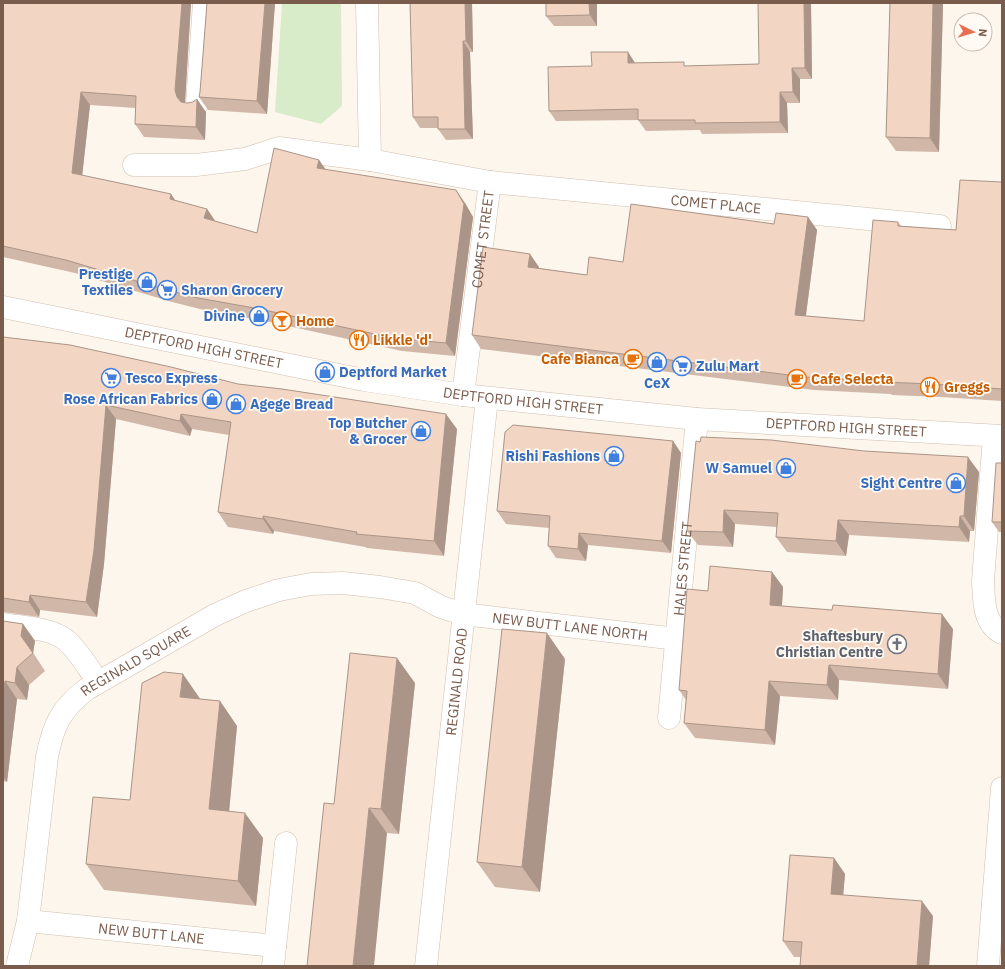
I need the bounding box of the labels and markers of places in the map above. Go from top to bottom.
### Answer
place label: Prestige Textiles [79,265,133,299]
shop icon: Prestige Textiles [136,271,158,293]
supermarket icon: Sharon Grocery [156,279,178,301]
place label: Sharon Grocery [181,281,284,299]
shop icon: Divine [248,305,270,327]
place label: Divine [203,307,245,325]
bar icon: Home [271,310,293,332]
place label: Home [296,312,335,330]
restaurant icon: Likkle 'd' [348,329,370,351]
place label: Likkle 'd' [373,331,432,349]
cafe icon: Cafe Bianca [622,348,644,370]
place label: Cafe Bianca [541,350,619,368]
shop icon: CeX [646,351,668,373]
supermarket icon: Zulu Mart [671,355,693,377]
place label: Zulu Mart [696,357,759,375]
shop icon: Deptford Market [314,361,336,383]
place label: Deptford Market [339,363,447,381]
supermarket icon: Tesco Express [100,367,122,389]
cafe icon: Cafe Selecta [786,368,808,390]
place label: Tesco Express [125,369,218,387]
place label: Cafe Selecta [811,370,894,388]
place label: CeX [644,374,671,392]
restaurant icon: Greggs [919,376,941,398]
place label: Greggs [944,378,990,396]
shop icon: Rose African Fabrics [201,388,223,410]
place label: Rose African Fabrics [63,390,198,408]
shop icon: Agege Bread [225,393,247,415]
place label: Agege Bread [250,395,333,413]
place label: Top Butcher & Grocer [328,414,407,448]
shop icon: Top Butcher & Grocer [410,420,432,442]
shop icon: Rishi Fashions [603,445,625,467]
place label: Rishi Fashions [506,447,600,465]
shop icon: W Samuel [775,457,797,479]
place label: W Samuel [705,459,772,477]
shop icon: Sight Centre [945,472,967,494]
place label: Sight Centre [860,474,942,492]
place label: Shaftesbury Christian Centre [776,627,884,661]
church icon: Shaftesbury Christian Centre [886,633,908,655]

